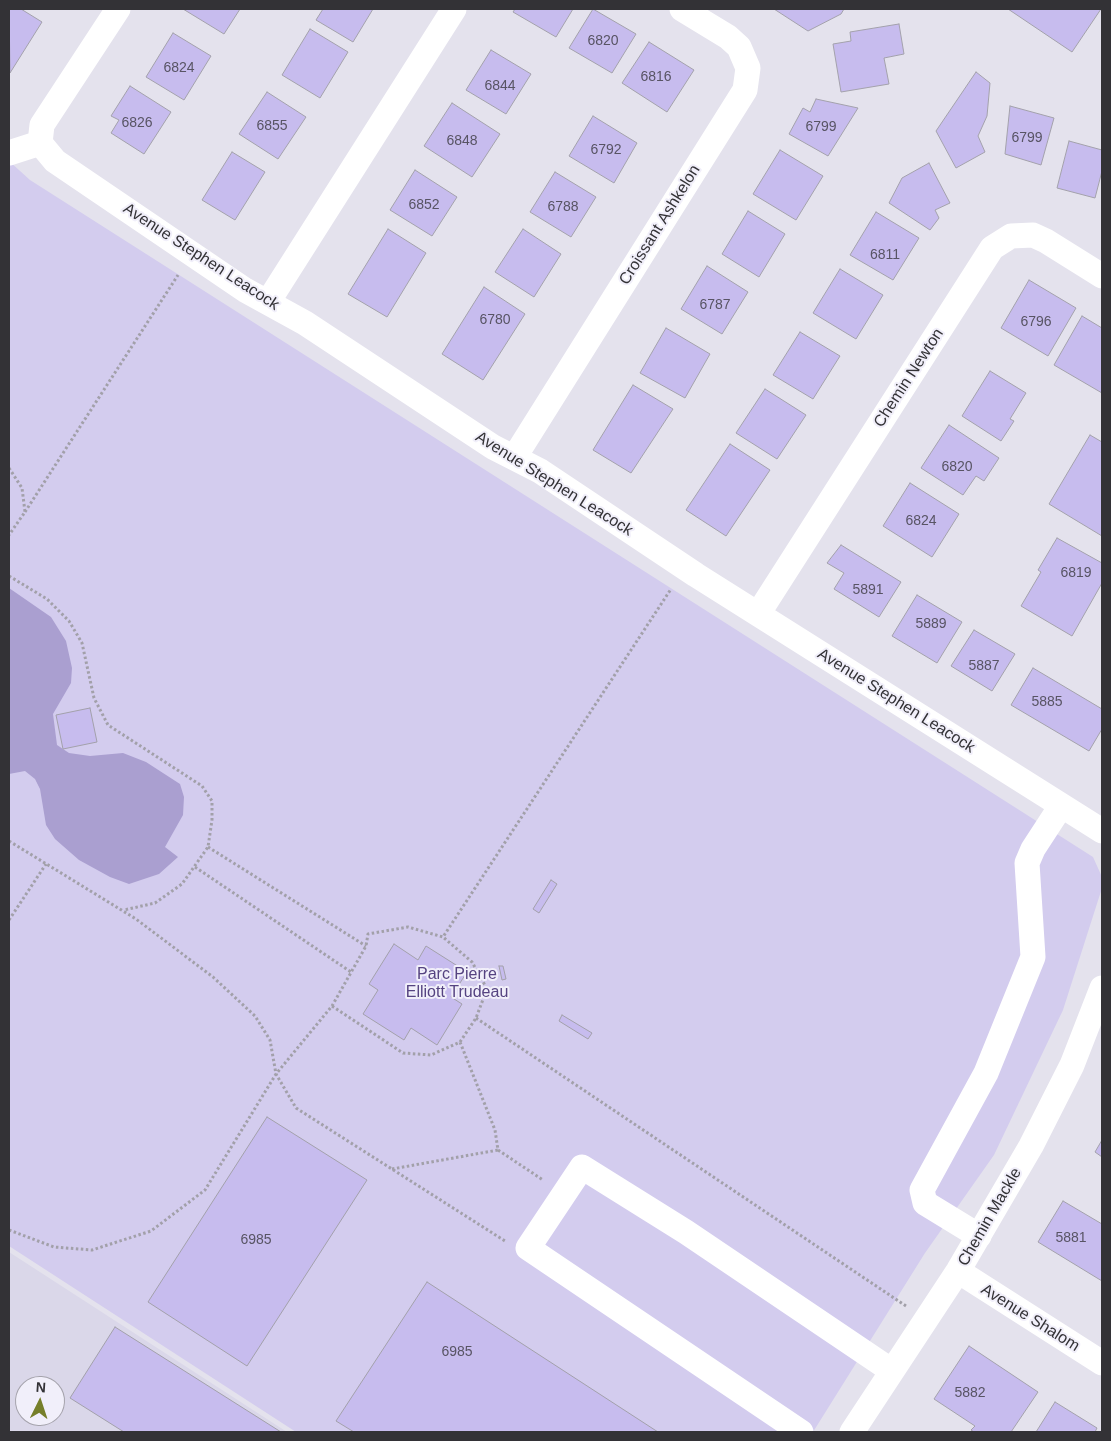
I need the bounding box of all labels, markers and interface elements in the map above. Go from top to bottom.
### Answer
house number: 6820 [587,33,619,49]
house number: 6824 [163,60,195,76]
house number: 6816 [640,69,672,85]
house number: 6844 [484,78,516,94]
house number: 6826 [121,115,153,131]
house number: 6855 [256,118,288,134]
house number: 6799 [805,119,837,135]
house number: 6799 [1011,130,1043,146]
house number: 6848 [446,133,478,149]
house number: 6792 [590,142,622,158]
street label: Croissant Ashkelon [615,161,705,289]
house number: 6852 [408,197,440,213]
street label: Avenue Stephen Leacock [119,199,283,315]
house number: 6788 [547,199,579,215]
house number: 6811 [870,247,900,263]
house number: 6787 [699,297,731,313]
house number: 6780 [479,312,511,328]
house number: 6796 [1020,314,1052,330]
street label: Chemin Newton [870,325,948,431]
street label: Avenue Stephen Leacock [472,428,636,540]
house number: 6820 [941,459,973,475]
house number: 6824 [905,513,937,529]
house number: 6819 [1060,565,1092,581]
house number: 5891 [852,582,884,598]
house number: 5889 [915,616,947,632]
street label: Avenue Stephen Leacock [814,645,978,757]
house number: 5887 [968,658,1000,674]
house number: 5885 [1031,694,1063,710]
park label: Parc Pierre Elliott Trudeau [406,965,508,1003]
street label: Chemin Mackle [954,1164,1026,1270]
house number: 5881 [1055,1230,1087,1246]
house number: 6985 [240,1232,272,1248]
street label: Avenue Shalom [977,1280,1083,1356]
house number: 6985 [441,1344,473,1360]
north arrow [15,1376,65,1426]
text: N [35,1379,47,1395]
house number: 5882 [954,1385,986,1401]

